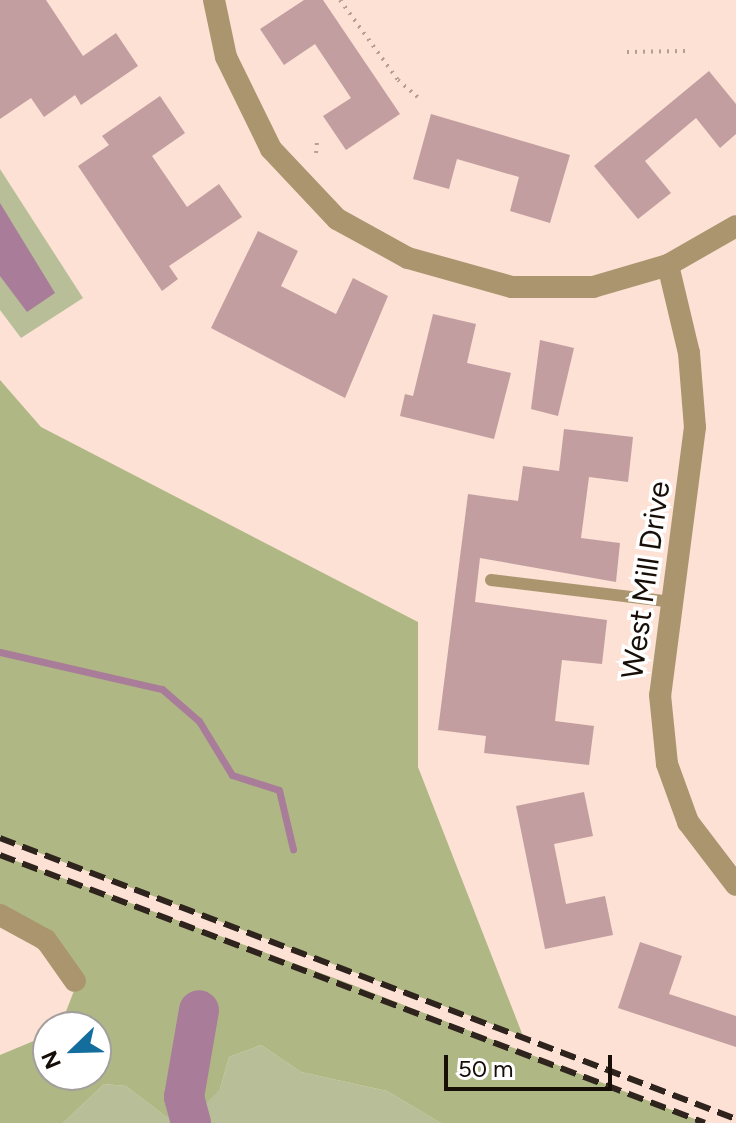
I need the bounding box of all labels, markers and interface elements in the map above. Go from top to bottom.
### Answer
street label: West Mill Drive [614,479,678,681]
north arrow [32,1011,112,1091]
scale bar [448,1039,616,1089]
text: N [36,1047,67,1073]
text: 50 m [458,1054,514,1083]

